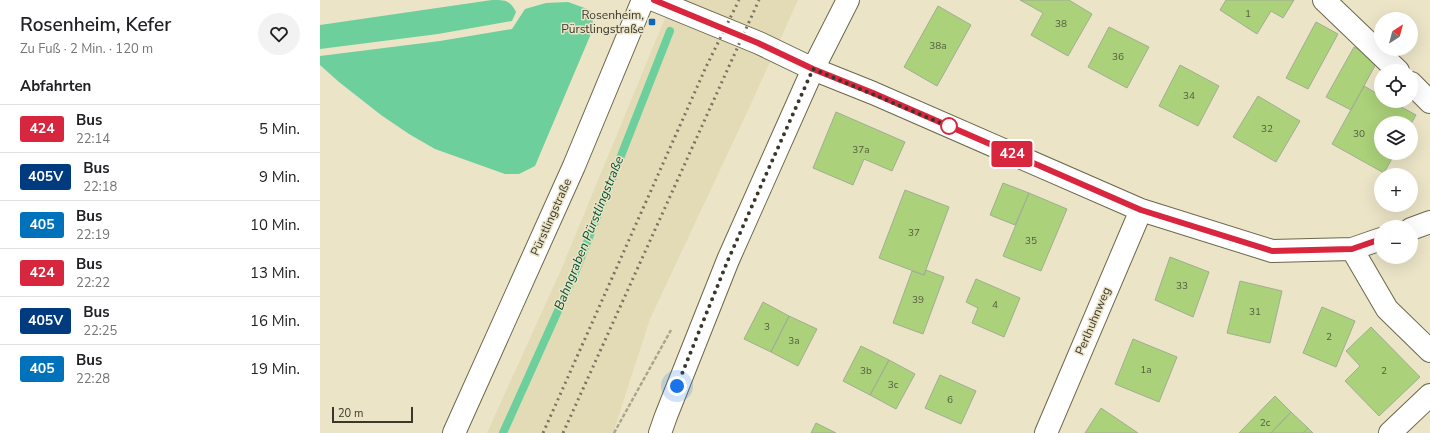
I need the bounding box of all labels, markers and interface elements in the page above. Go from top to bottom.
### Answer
place label: Rosenheim, Pürstlingstraße [561,7,644,37]
house number: 1 [1245,7,1251,21]
text: Rosenheim, Kefer [20,12,171,38]
north arrow [1374,12,1418,56]
map controls [1374,12,1418,264]
button: heart [258,13,300,55]
marker: Rosenheim, Pürstlingstraße [647,17,657,27]
house number: 38 [1055,17,1067,31]
house number: 38a [929,39,947,53]
text: Zu Fuß · 2 Min. · 120 m [20,40,153,58]
house number: 36 [1112,50,1124,64]
button: locate [1374,64,1418,108]
text: Abfahrten [20,76,91,96]
house number: 34 [1183,89,1195,103]
text: Bus [76,110,102,130]
button: layers [1374,116,1418,160]
unlabelled marker [940,117,958,135]
text: 424 [29,119,55,138]
text: 5 Min. [259,119,300,139]
house number: 32 [1261,122,1273,136]
house number: 30 [1353,127,1365,141]
text: 22:14 [76,130,110,148]
line badge: 424 [989,141,1035,167]
house number: 37a [852,143,870,157]
text: 424 [999,144,1025,163]
water label: Bahngraben Pürstlingstraße [550,153,628,313]
text: Bus [83,158,110,178]
text: 405V [28,167,63,186]
text: 9 Min. [259,167,300,187]
button: + [1374,168,1418,212]
street label: Pürstlingstraße [527,176,575,258]
text: 22:18 [83,178,117,196]
text: Bus [76,206,102,226]
text: 405 [29,215,55,234]
text: 10 Min. [250,215,300,235]
button: − [1374,220,1418,264]
text: 22:19 [76,226,110,244]
house number: 37 [908,226,920,240]
house number: 35 [1025,234,1037,248]
text: Bus [76,254,102,274]
text: 424 [29,263,55,282]
text: 13 Min. [250,263,300,283]
text: 22:22 [76,274,110,292]
house number: 33 [1176,279,1188,293]
street label: Perlhuhnweg [1072,285,1114,357]
house number: 39 [912,293,924,307]
house number: 4 [992,298,998,312]
text: Bus [83,302,110,322]
house number: 31 [1249,305,1261,319]
text: 405V [28,311,63,330]
text: 16 Min. [250,311,300,331]
house number: 3 [764,320,770,334]
text: 22:25 [83,322,117,340]
house number: 2 [1326,330,1332,344]
house number: 3a [788,334,800,348]
text: Bus [76,350,102,370]
text: 405 [29,359,55,378]
text: 19 Min. [250,359,300,379]
house number: 1a [1140,363,1152,377]
house number: 3b [860,364,872,378]
house number: 2 [1381,364,1387,378]
text: 22:28 [76,370,110,388]
your location [667,376,687,396]
house number: 3c [888,378,899,392]
house number: 6 [947,393,953,407]
scale bar [332,405,413,424]
text: 20 m [338,406,363,421]
house number: 2c [1260,416,1271,430]

